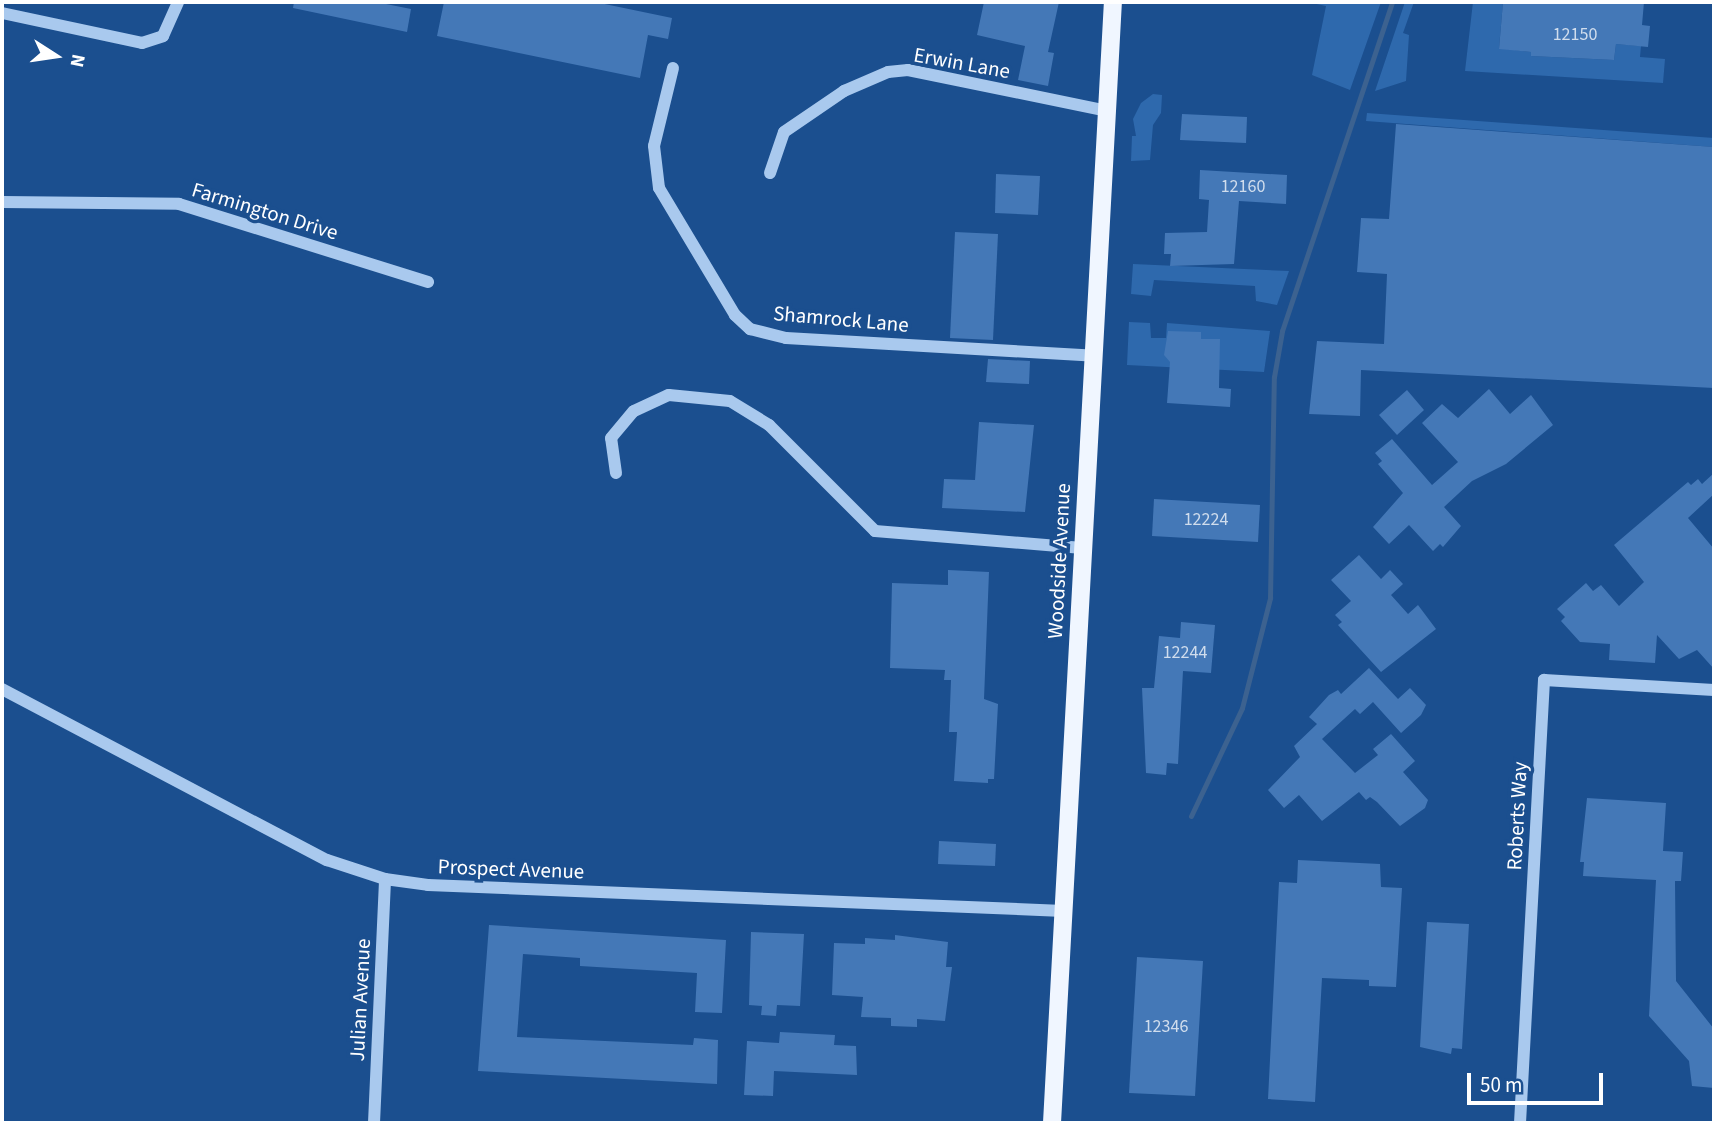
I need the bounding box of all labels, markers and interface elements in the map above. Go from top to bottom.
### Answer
north arrow [21,21,91,91]
house number: 12150 [1553,24,1597,46]
street label: Erwin Lane [912,42,1012,84]
text: N [63,51,92,69]
house number: 12160 [1221,176,1265,198]
street label: Farmington Drive [189,177,341,245]
street label: Shamrock Lane [772,301,910,337]
street label: Woodside Avenue [1042,483,1076,639]
house number: 12224 [1184,509,1228,531]
house number: 12244 [1163,642,1207,664]
street label: Roberts Way [1502,761,1532,871]
street label: Prospect Avenue [437,854,585,884]
street label: Julian Avenue [344,938,376,1062]
house number: 12346 [1144,1016,1188,1038]
scale bar [1471,1058,1608,1102]
text: 50 m [1480,1070,1522,1100]

